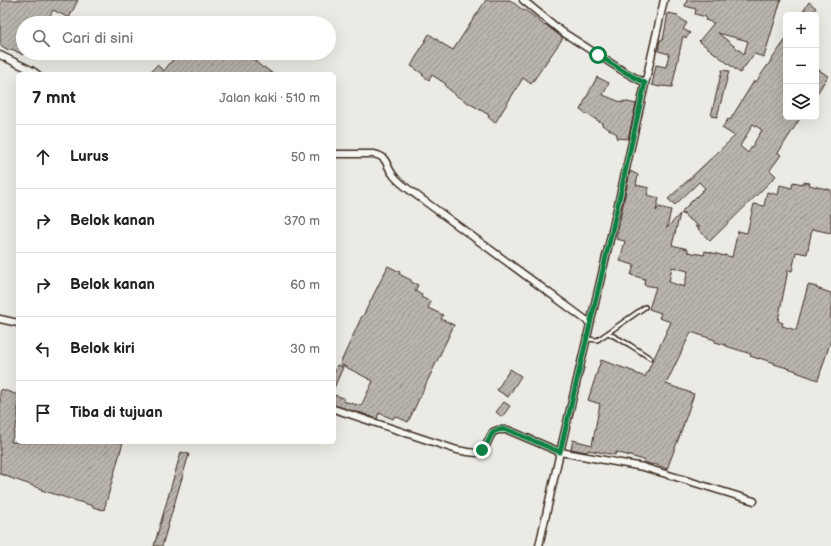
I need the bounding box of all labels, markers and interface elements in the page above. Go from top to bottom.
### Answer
map controls [783,12,819,120]
button: + [783,12,819,48]
search box [16,16,336,60]
icon: search [30,27,52,49]
text: Cari di sini [62,29,133,48]
route start [589,46,607,64]
button: − [783,48,819,84]
button: layers [783,84,819,120]
text: 7 mnt [32,88,76,108]
text: Jalan kaki · 510 m [219,90,320,106]
icon: ahead [32,146,54,168]
text: Lurus [70,147,109,166]
text: 50 m [291,149,320,165]
icon: right [32,210,54,232]
text: Belok kanan [70,211,155,230]
text: 370 m [284,213,320,229]
icon: right [32,274,54,296]
text: Belok kanan [70,275,155,294]
text: 60 m [290,277,320,293]
icon: left [32,338,54,360]
text: Belok kiri [70,339,135,358]
text: 30 m [290,341,320,357]
icon: arrive [32,402,54,424]
text: Tiba di tujuan [70,403,163,422]
route end [473,441,491,459]

